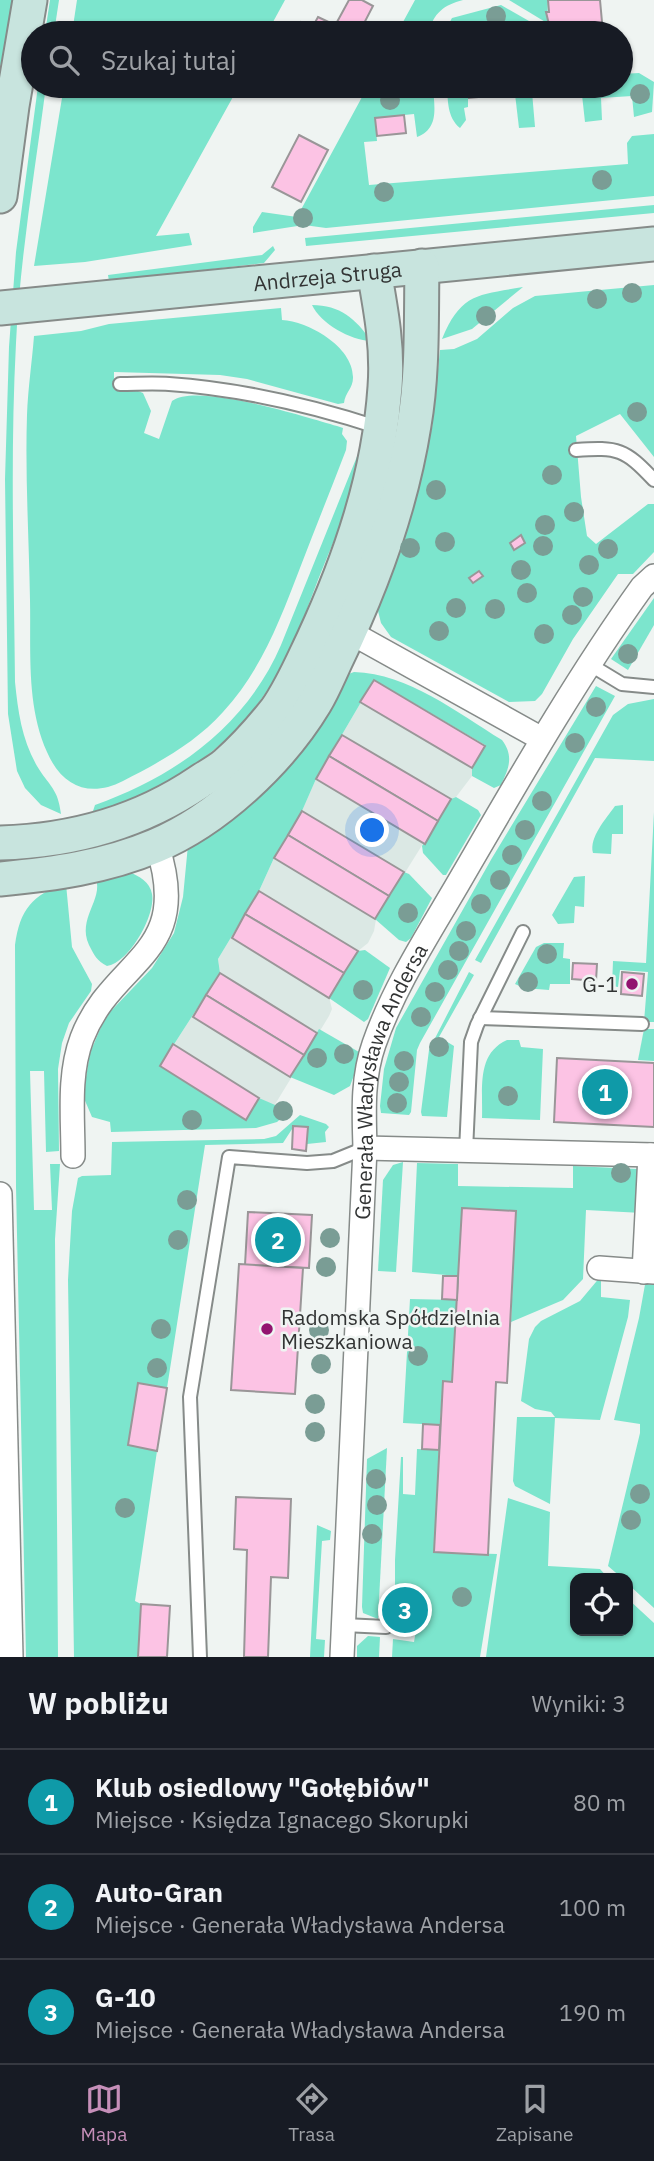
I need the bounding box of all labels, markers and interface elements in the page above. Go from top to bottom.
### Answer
search box [21,21,633,98]
icon: search [45,41,83,79]
text: Szukaj tutaj [101,43,236,77]
street label: Andrzeja Struga [252,255,403,297]
your location [355,813,389,847]
street label: Generała Władysława Andersa [348,938,434,1220]
place label: G-1 [582,970,618,998]
marker: G-1 [624,976,640,992]
pin: 1 [582,1066,628,1118]
pin: 2 [255,1214,301,1266]
place label: Radomska Spółdzielnia Mieszkaniowa [281,1303,500,1355]
marker: Radomska Spółdzielnia Mieszkaniowa [259,1321,275,1337]
map controls [570,1573,633,1636]
button: locate [570,1573,633,1636]
pin: 3 [382,1584,428,1636]
text: W pobliżu [28,1683,169,1722]
text: Wyniki: 3 [531,1688,626,1718]
text: Klub osiedlowy "Gołębiów" [95,1770,430,1804]
text: 1 [44,1787,58,1817]
text: 80 m [573,1787,626,1817]
text: Miejsce · Księdza Ignacego Skorupki [95,1804,469,1834]
text: Auto-Gran [95,1875,223,1909]
text: 2 [44,1892,58,1922]
text: 100 m [559,1892,626,1922]
text: Miejsce · Generała Władysława Andersa [95,1909,505,1939]
text: G-10 [95,1980,156,2014]
text: 3 [44,1997,58,2027]
text: 190 m [559,1997,626,2027]
text: Miejsce · Generała Władysława Andersa [95,2014,505,2044]
tab: Mapa [81,2080,127,2146]
tab: Trasa [288,2080,335,2146]
tab: Zapisane [496,2080,573,2146]

